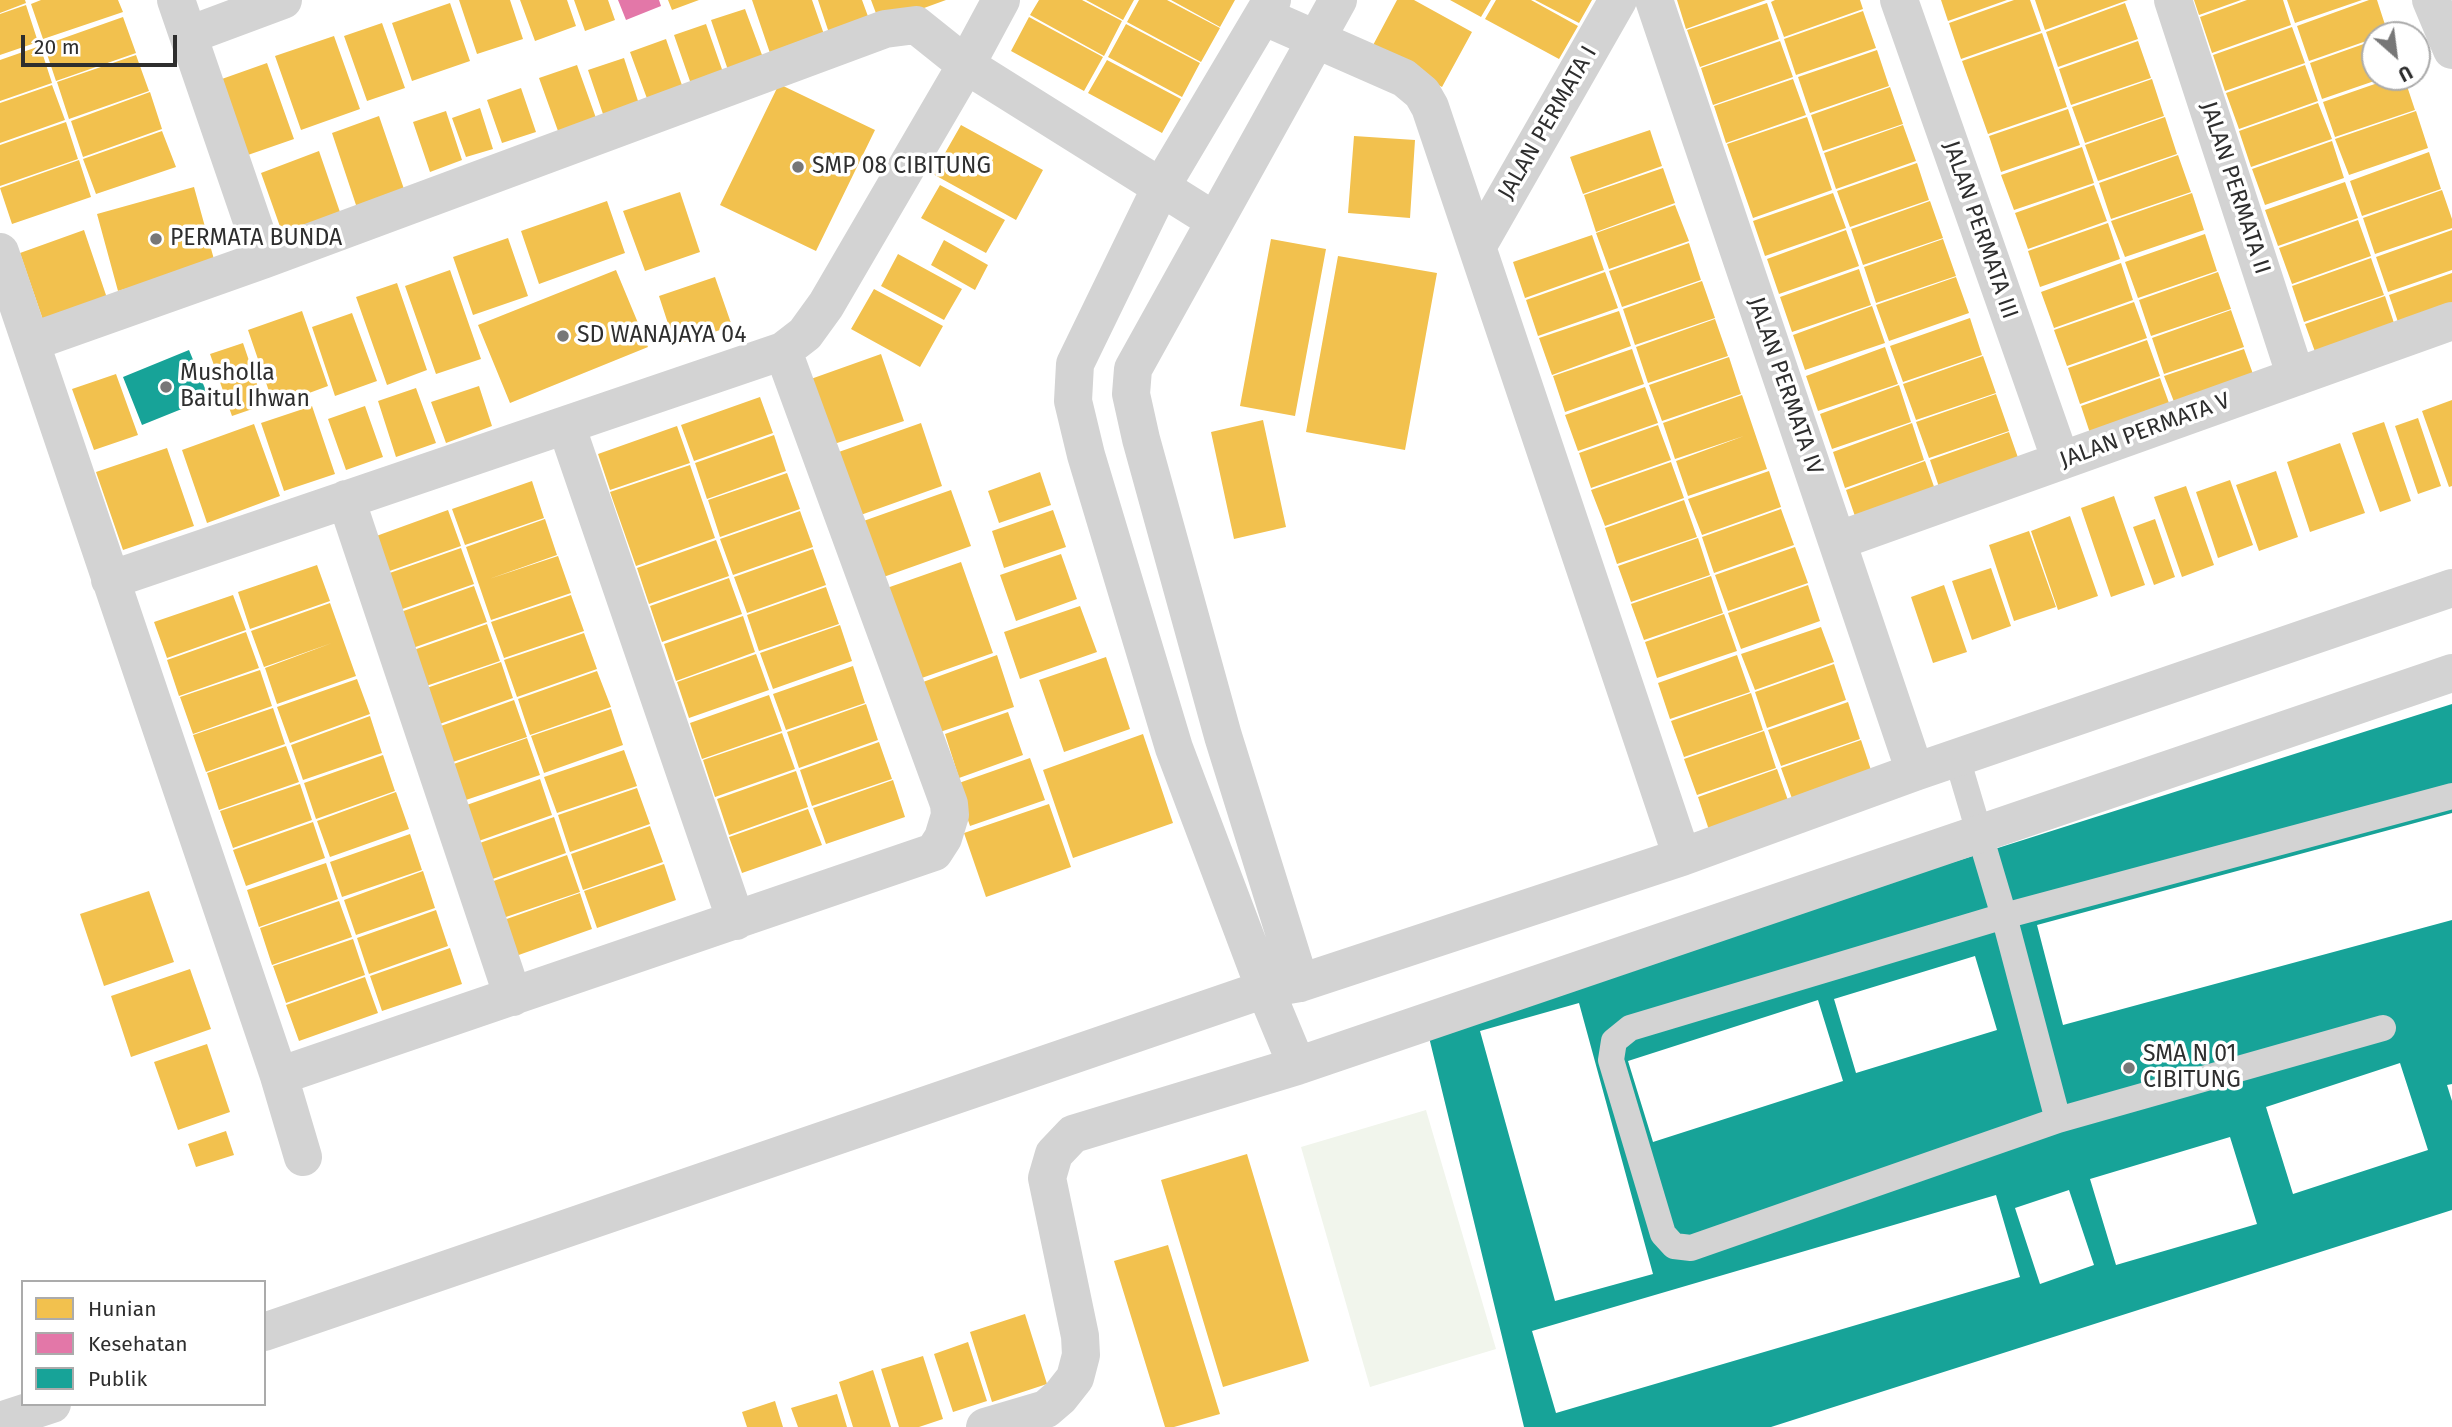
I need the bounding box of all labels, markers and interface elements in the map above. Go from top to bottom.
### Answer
scale bar [24,21,180,65]
north arrow [2361,21,2431,91]
text: 20 m [34,34,80,60]
street label: JALAN PERMATA I [1493,41,1603,205]
text: U [2394,60,2416,86]
street label: JALAN PERMATA II [2194,98,2276,278]
street label: JALAN PERMATA III [1937,137,2023,323]
place label: SMP 08 CIBITUNG [812,153,991,181]
marker: SMP 08 CIBITUNG [790,159,806,175]
place label: PERMATA BUNDA [170,225,342,253]
marker: PERMATA BUNDA [148,231,164,247]
street label: JALAN PERMATA IV [1742,294,1828,478]
place label: SD WANAJAYA 04 [577,322,746,350]
marker: SD WANAJAYA 04 [555,328,571,344]
place label: Musholla Baitul Ihwan [180,360,310,414]
marker: Musholla Baitul Ihwan [158,379,174,395]
street label: JALAN PERMATA V [2056,387,2234,475]
place label: SMA N 01 CIBITUNG [2143,1041,2241,1095]
marker: SMA N 01 CIBITUNG [2121,1060,2137,1076]
legend [21,1280,266,1406]
text: Hunian [88,1296,156,1322]
text: Kesehatan [88,1331,188,1357]
text: Publik [88,1366,147,1392]

